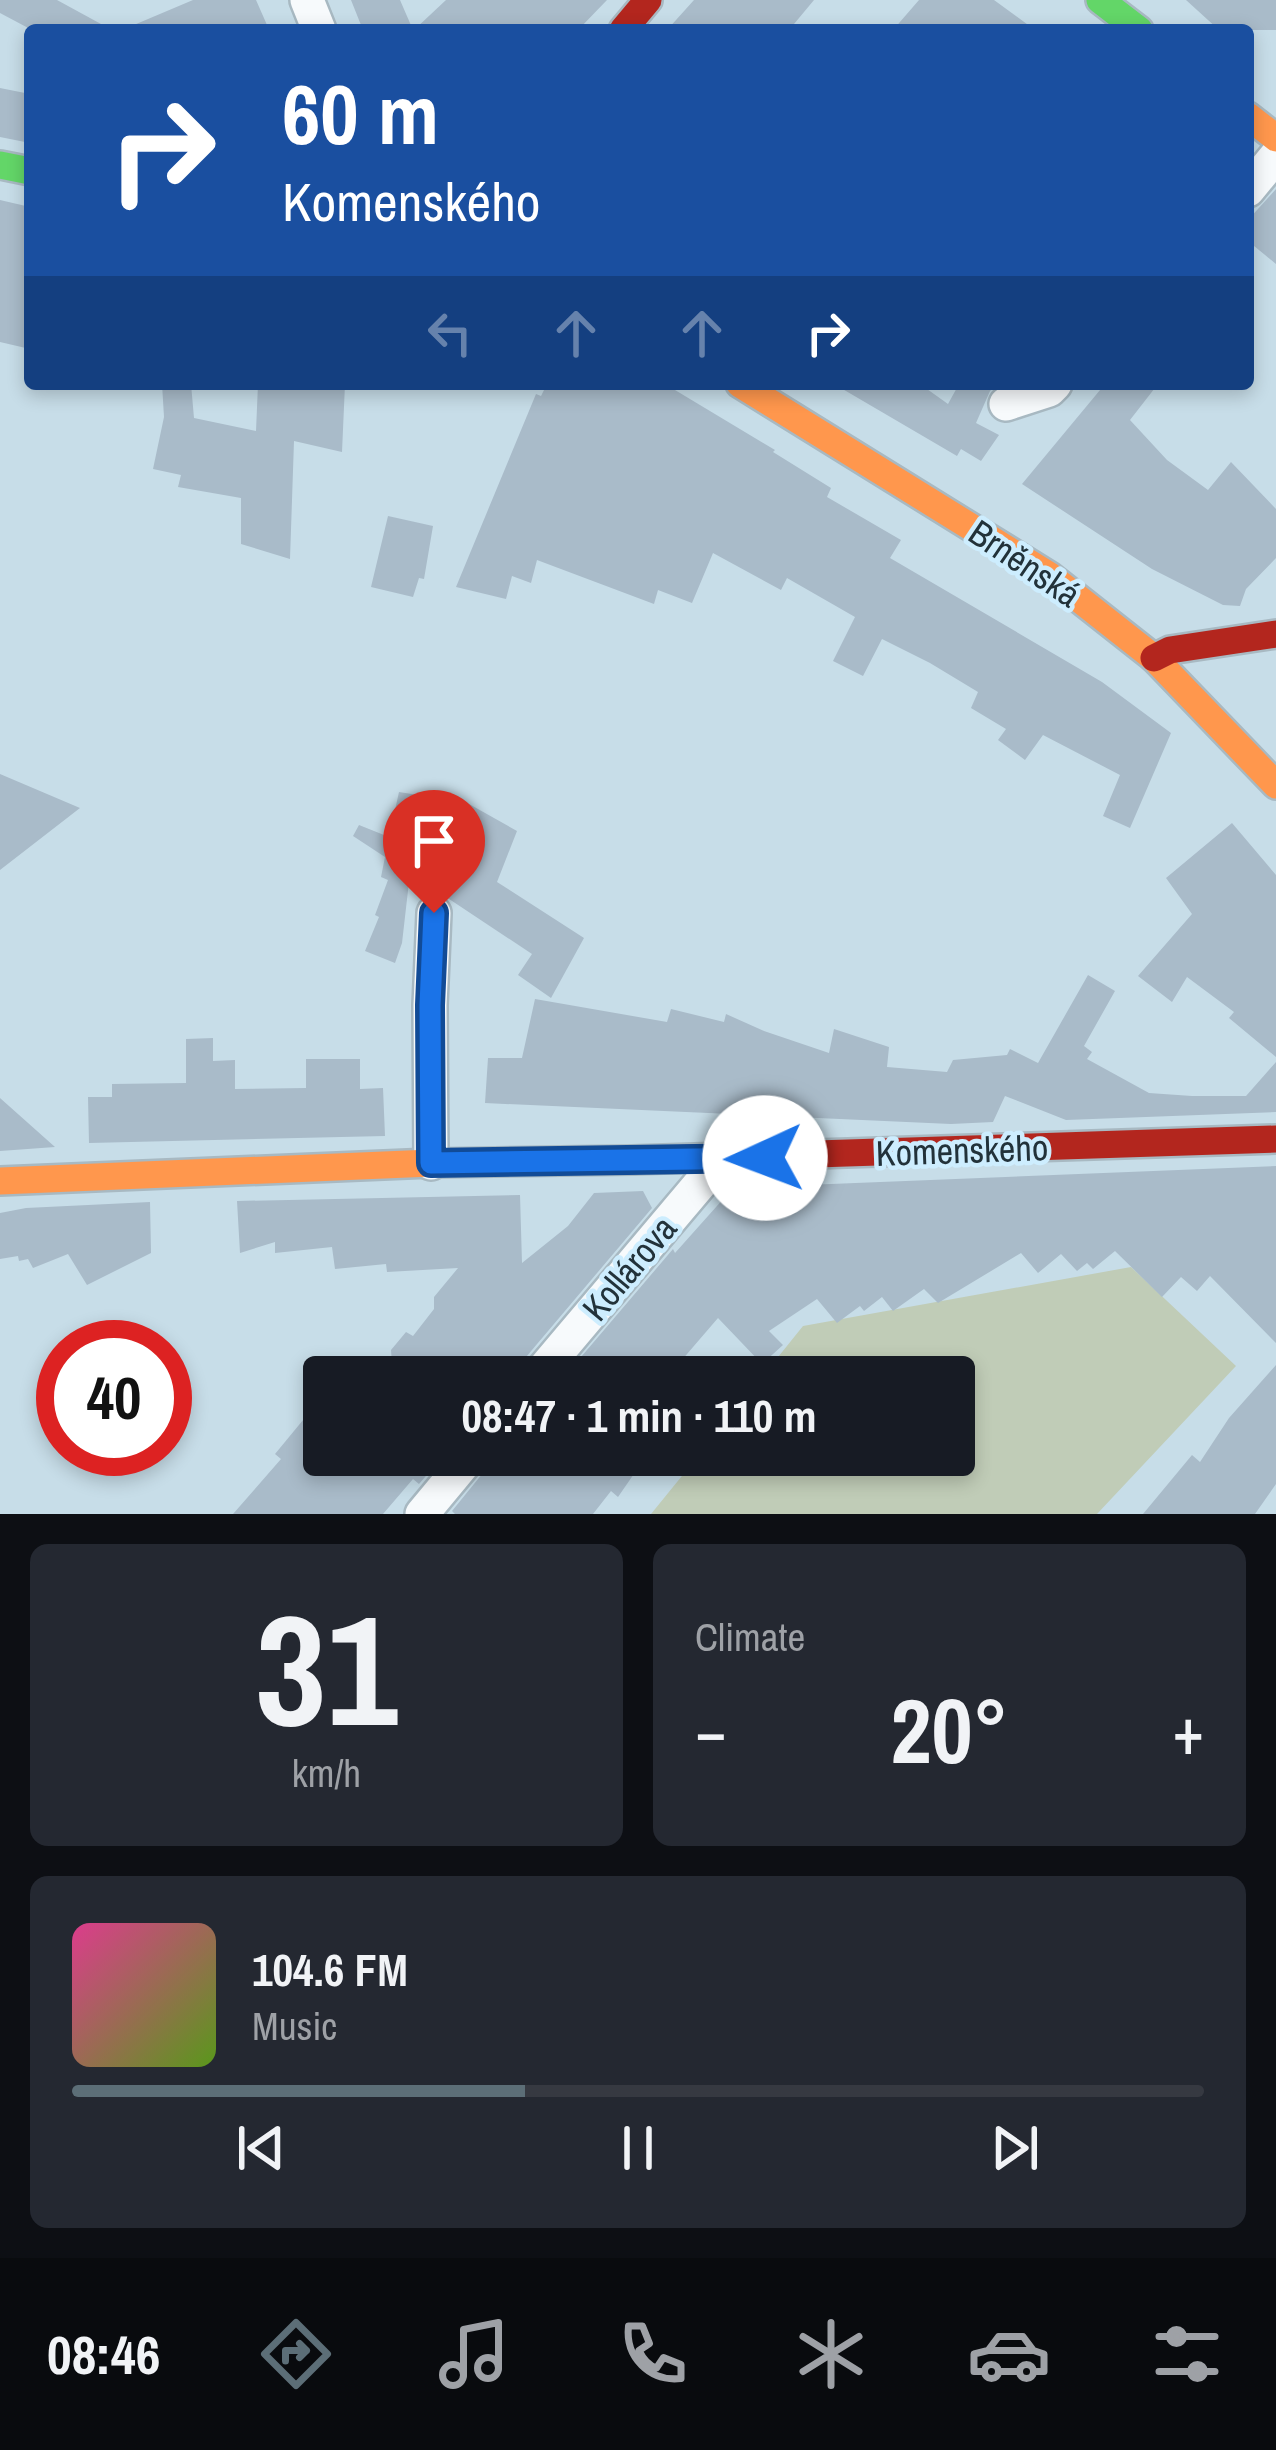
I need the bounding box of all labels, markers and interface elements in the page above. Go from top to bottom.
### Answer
text: 60 m [282,57,439,170]
icon: right [84,72,240,228]
text: Komenského [282,165,540,238]
icon: left [417,300,483,366]
icon: ahead [543,300,609,366]
icon: ahead [669,300,735,366]
icon: right [795,300,861,366]
street label: Brněnská [960,508,1090,618]
pin [383,790,485,913]
icon: arrive [401,808,467,874]
position arrow [702,1095,828,1221]
street label: Komenského [875,1123,1049,1177]
street label: Kollárova [571,1205,687,1331]
speed limit sign: 40 [36,1320,192,1476]
text: 08:47 · 1 min · 110 m [462,1385,816,1446]
text: 31 [255,1564,398,1774]
text: Climate [695,1611,805,1663]
text: 20° [890,1670,1009,1791]
text: − [695,1686,727,1775]
text: + [1172,1686,1204,1775]
text: km/h [292,1747,361,1799]
text: 104.6 FM [252,1939,408,2000]
text: Music [252,2000,337,2052]
icon: previous [228,2115,294,2181]
icon: pause [605,2115,671,2181]
icon: next [982,2115,1048,2181]
icon: directions [254,2312,338,2396]
icon: music [432,2312,516,2396]
icon: phone [611,2312,695,2396]
icon: climate [789,2312,873,2396]
icon: car [967,2312,1051,2396]
icon: filters [1145,2312,1229,2396]
text: 08:46 [47,2318,160,2391]

